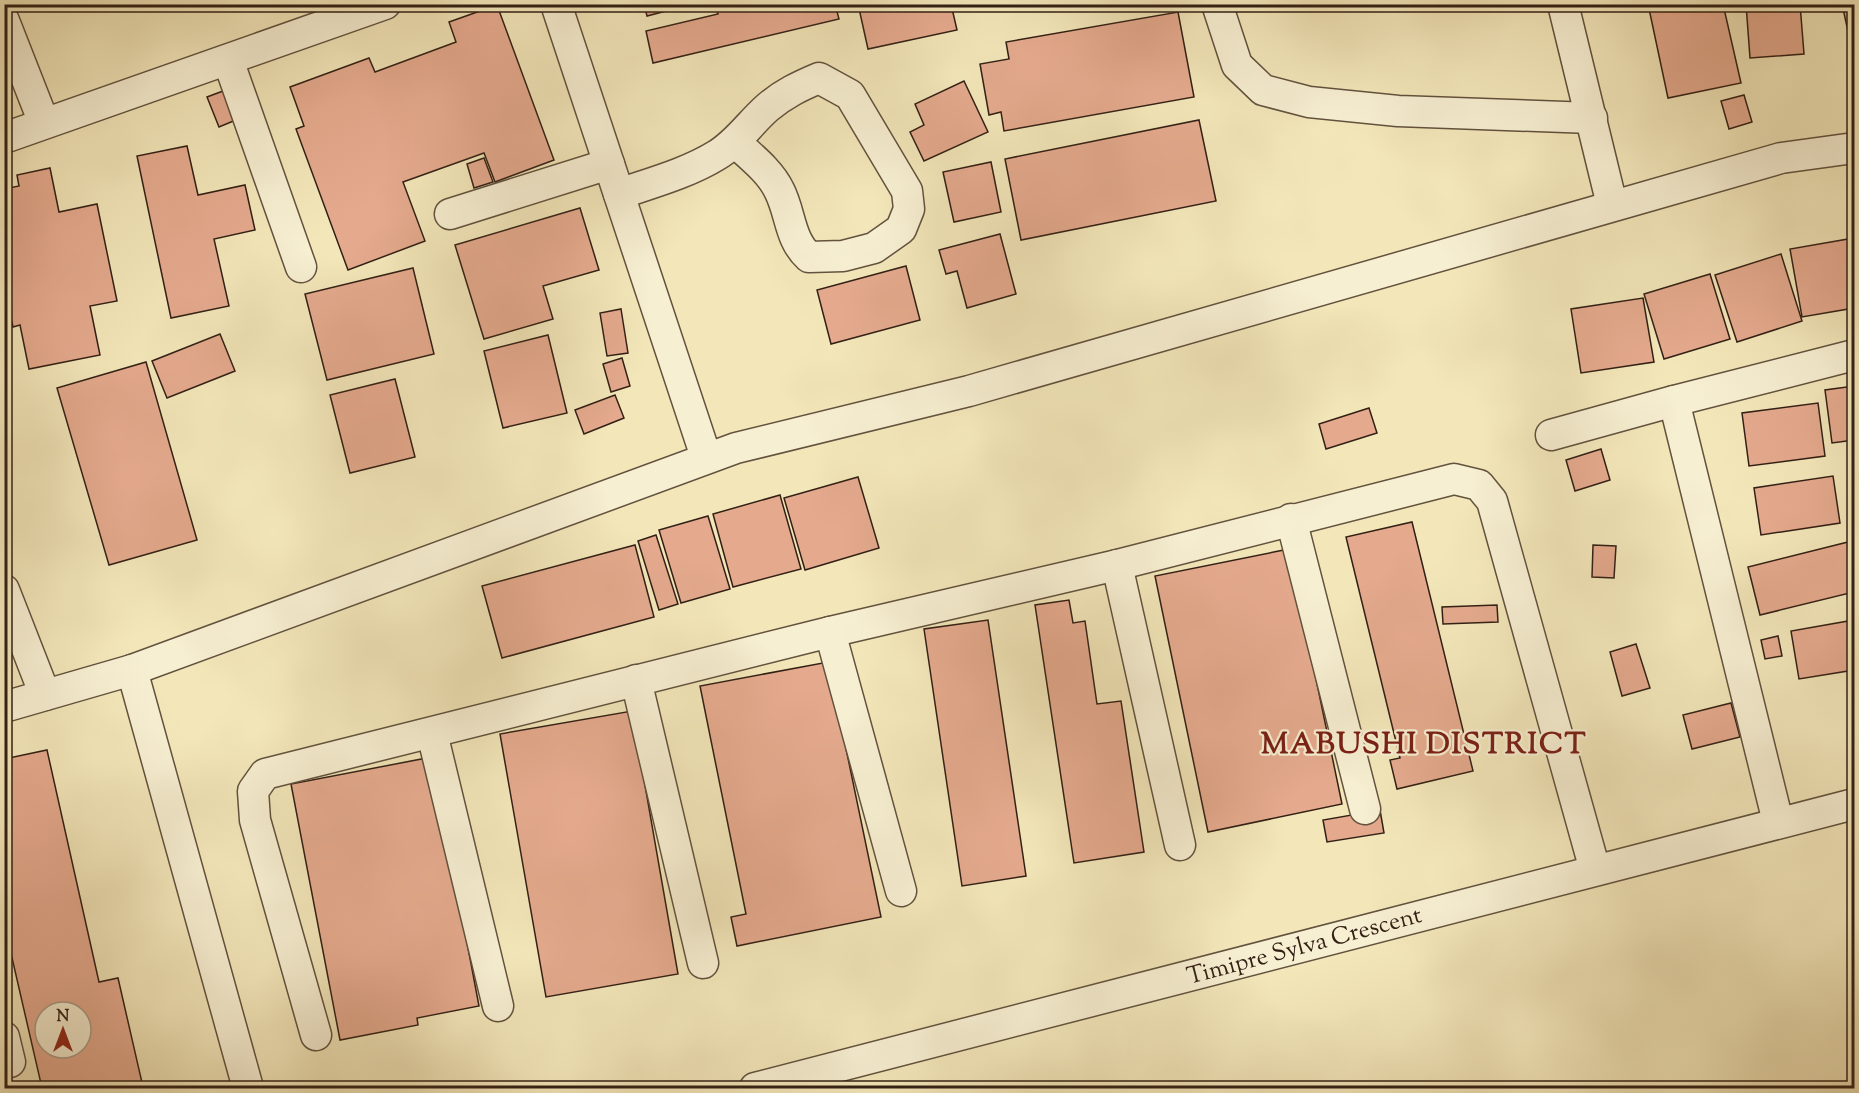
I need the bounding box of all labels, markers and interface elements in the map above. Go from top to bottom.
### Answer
district label: MABUSHI DISTRICT [1261,724,1587,767]
street label: Timipre Sylva Crescent [1183,899,1426,995]
north arrow [33,1000,93,1060]
text: N [57,1006,70,1029]

